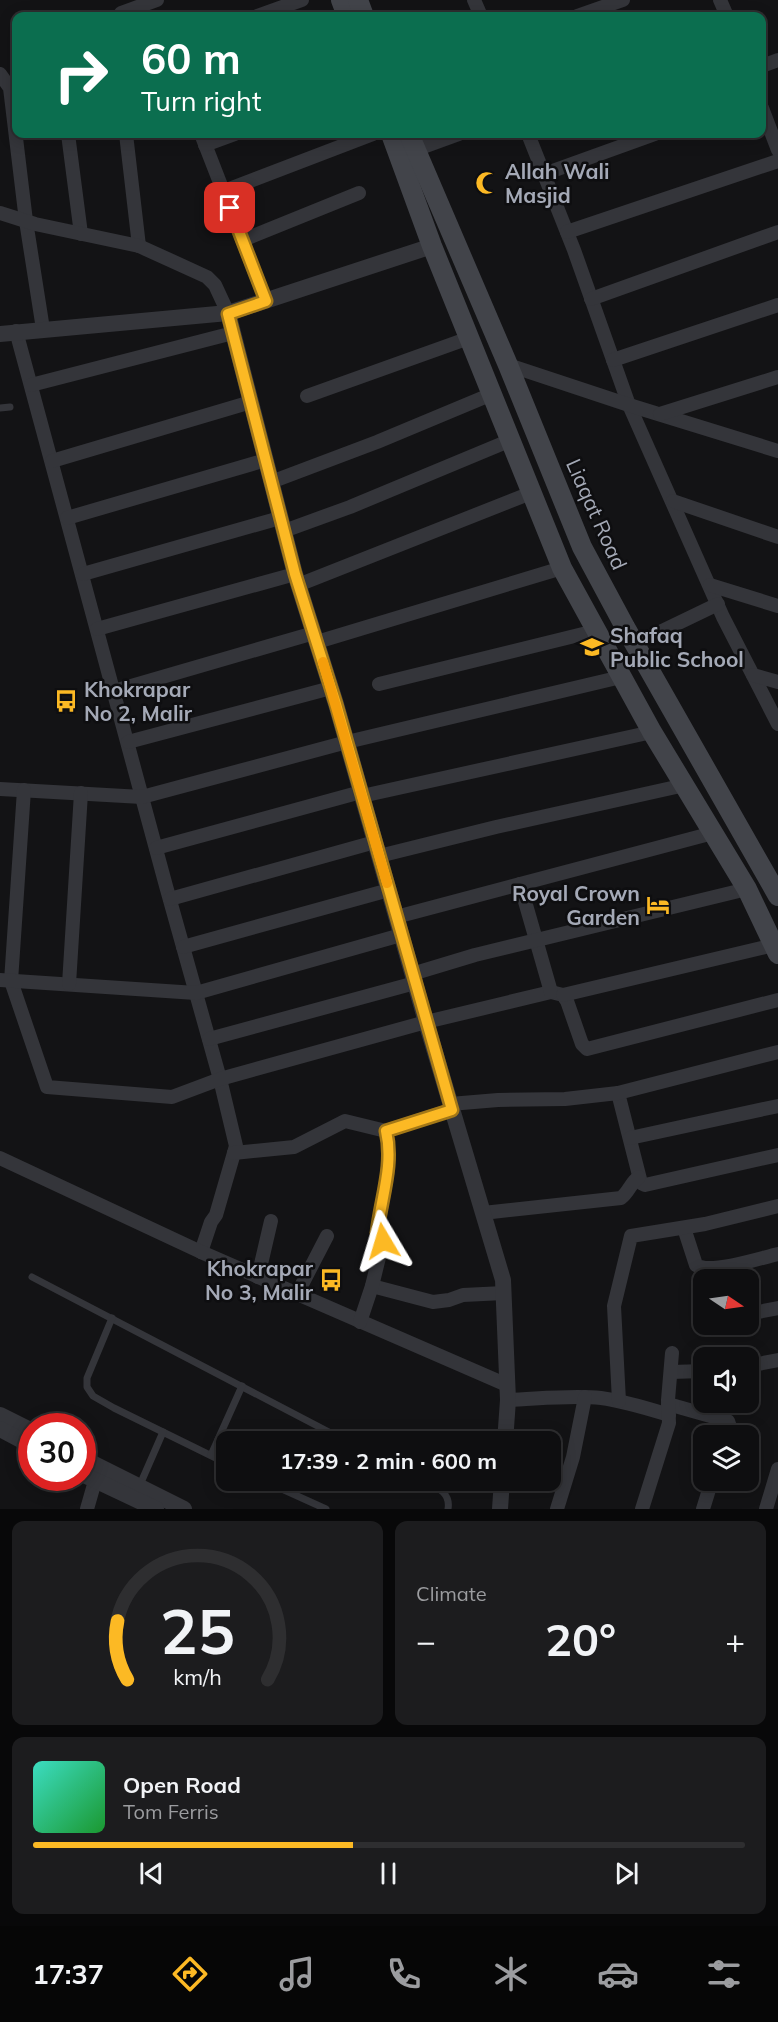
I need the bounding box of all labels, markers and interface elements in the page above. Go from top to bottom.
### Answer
text: 60 m [141,32,241,85]
icon: right [42,36,120,114]
text: Turn right [141,84,261,118]
place label: Allah Wali Masjid [505,158,609,208]
mosque icon: Allah Wali Masjid [474,170,500,196]
pin [204,182,255,233]
icon: arrive [213,191,246,224]
street label: Liaqat Road [561,455,633,573]
place label: Shafaq Public School [610,622,744,672]
school or university icon: Shafaq Public School [579,634,605,660]
place label: Khokrapar No 2, Malir [84,676,193,726]
bus stop icon: Khokrapar No 2, Malir [53,688,79,714]
place label: Royal Crown Garden [512,880,640,930]
hotel icon: Royal Crown Garden [645,892,671,918]
position arrow [351,1209,415,1273]
place label: Khokrapar No 3, Malir [205,1255,314,1305]
bus stop icon: Khokrapar No 3, Malir [318,1267,344,1293]
north arrow [693,1269,759,1335]
map controls [693,1269,759,1491]
button: sound [693,1347,759,1413]
speed limit sign: 30 [18,1413,96,1491]
button: layers [693,1425,759,1491]
text: 17:39 · 2 min · 600 m [280,1447,497,1475]
text: Climate [416,1581,487,1606]
text: 25 [160,1591,235,1670]
text: 20° [545,1611,616,1667]
text: − [416,1620,436,1661]
text: + [725,1620,745,1661]
text: km/h [173,1663,222,1690]
text: Open Road [123,1771,241,1799]
text: Tom Ferris [123,1799,219,1824]
icon: previous [135,1857,168,1890]
icon: pause [372,1857,405,1890]
icon: next [610,1857,643,1890]
icon: directions [169,1953,211,1995]
icon: music [276,1953,318,1995]
icon: phone [383,1953,425,1995]
icon: climate [490,1953,532,1995]
icon: car [597,1953,639,1995]
icon: filters [703,1953,745,1995]
text: 17:37 [32,1957,104,1991]

